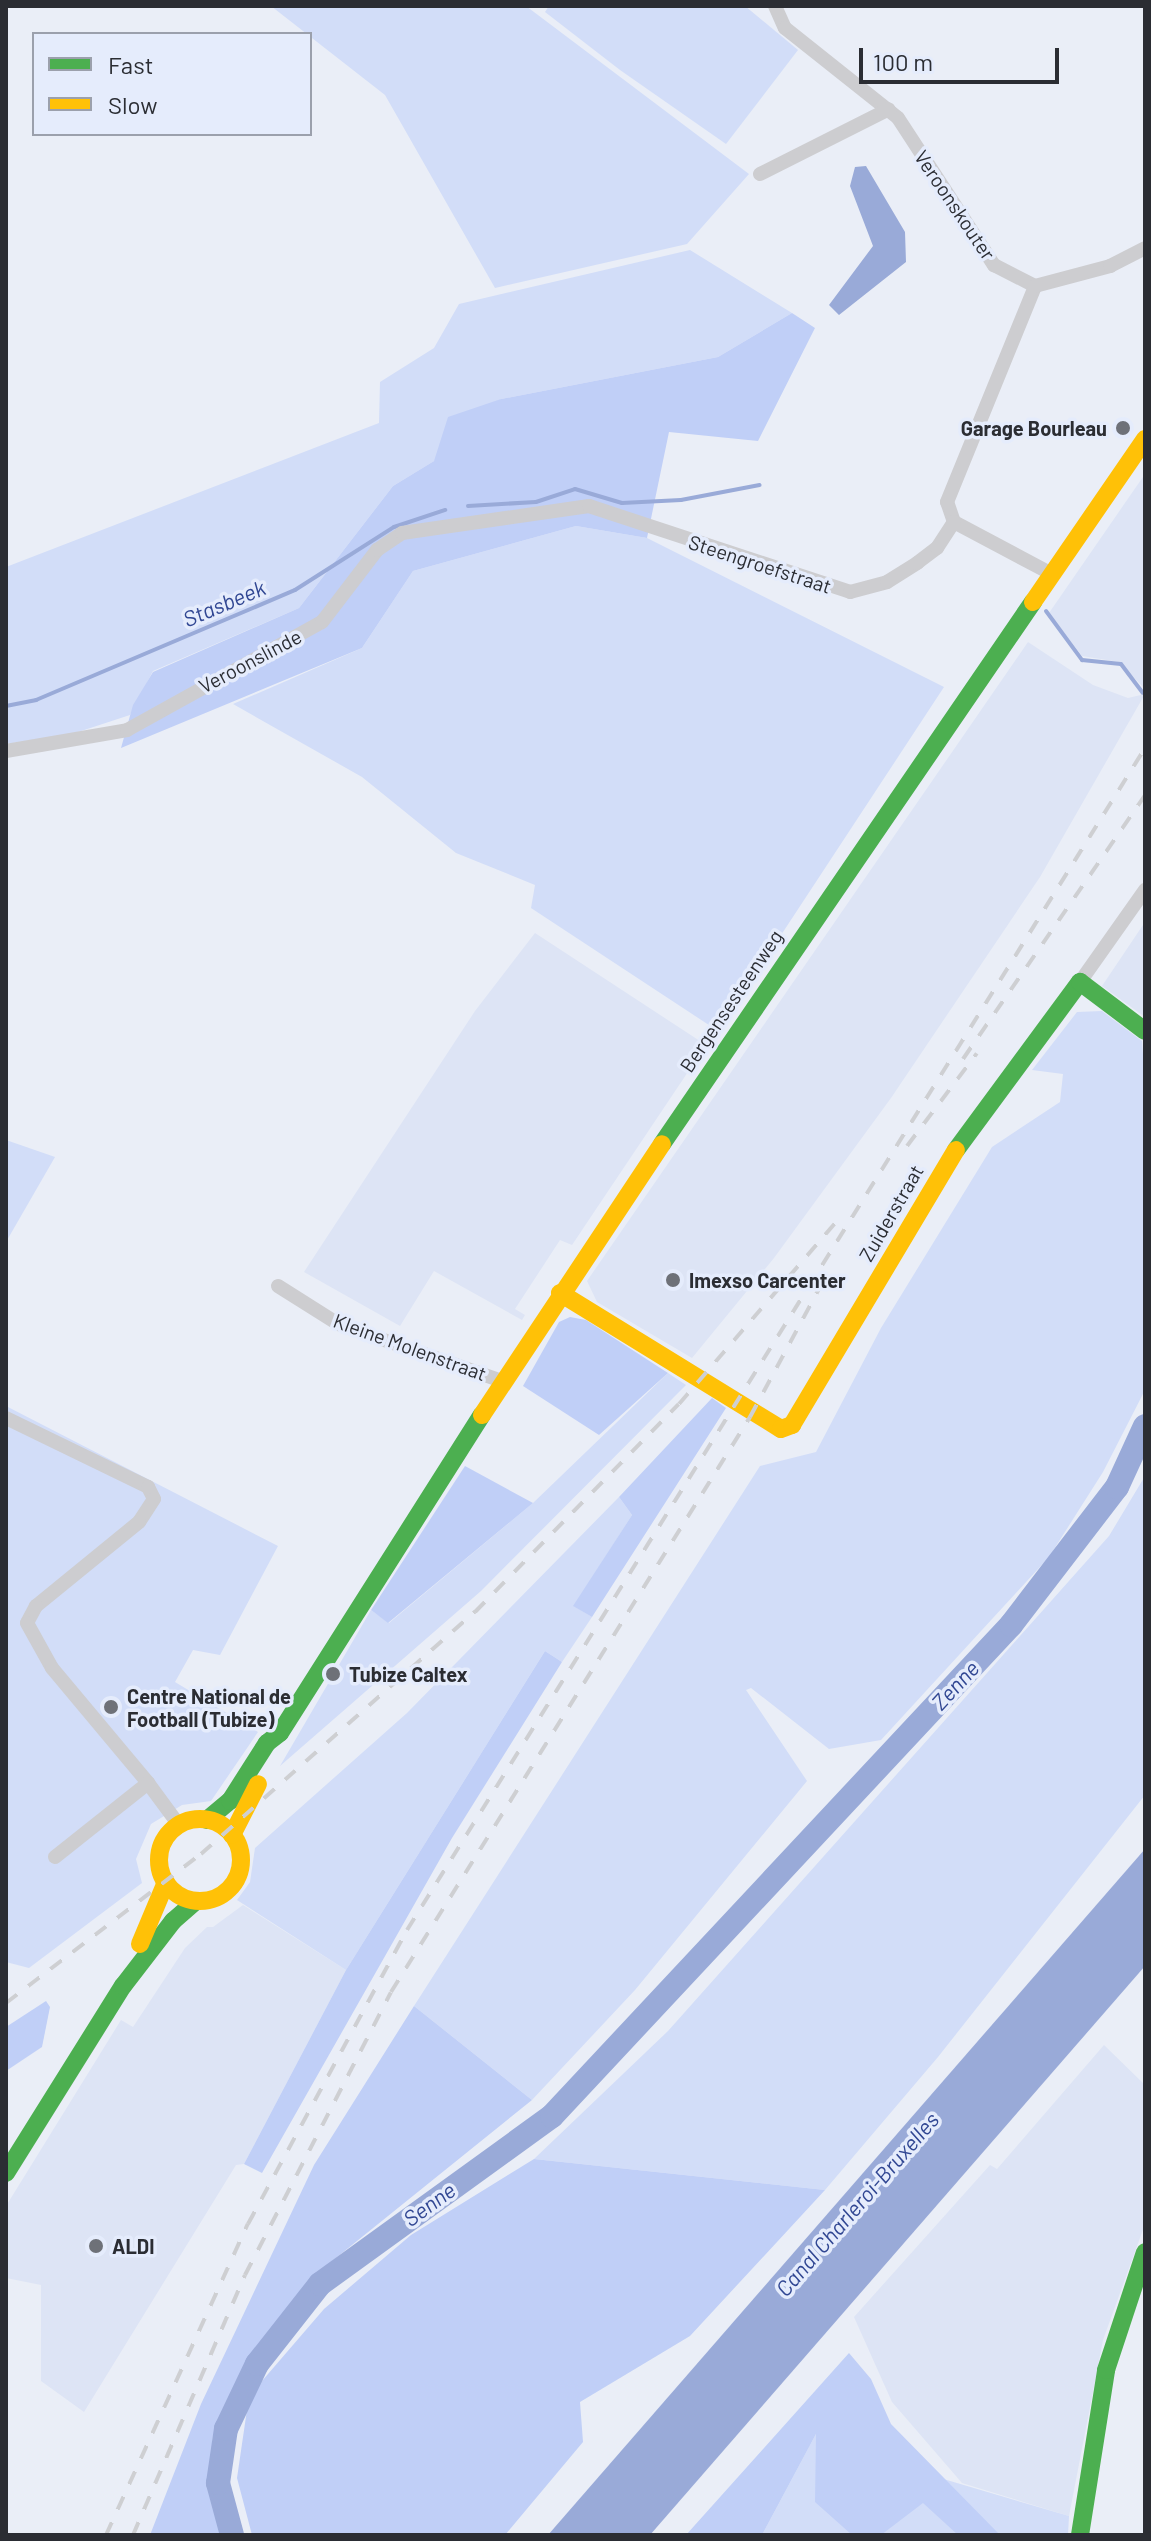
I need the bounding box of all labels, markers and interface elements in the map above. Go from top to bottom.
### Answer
legend [32,32,312,136]
scale bar [863,32,1063,82]
text: 100 m [873,47,933,76]
text: Fast [108,50,153,79]
text: Slow [108,90,157,119]
street label: Veroonskouter [910,146,1000,264]
place label: Garage Bourleau [961,416,1107,440]
marker: Garage Bourleau [1114,419,1132,437]
street label: Steengroefstraat [686,530,834,598]
water label: Stasbeek [179,574,269,632]
street label: Veroonslinde [195,624,305,698]
street label: Bergensesteenweg [675,925,787,1077]
street label: Zuiderstraat [854,1161,928,1265]
place label: Imexso Carcenter [689,1268,846,1292]
marker: Imexso Carcenter [664,1271,682,1289]
street label: Kleine Molenstraat [330,1308,490,1386]
water label: Zenne [926,1655,984,1715]
place label: Tubize Caltex [349,1662,467,1686]
marker: Tubize Caltex [324,1665,342,1683]
place label: Centre National de Football (Tubize) [127,1684,291,1731]
marker: Centre National de Football (Tubize) [102,1698,120,1716]
water label: Canal Charleroi-Bruxelles [770,2107,944,2301]
water label: Senne [398,2176,460,2232]
place label: ALDI [112,2234,154,2258]
marker: ALDI [87,2237,105,2255]

